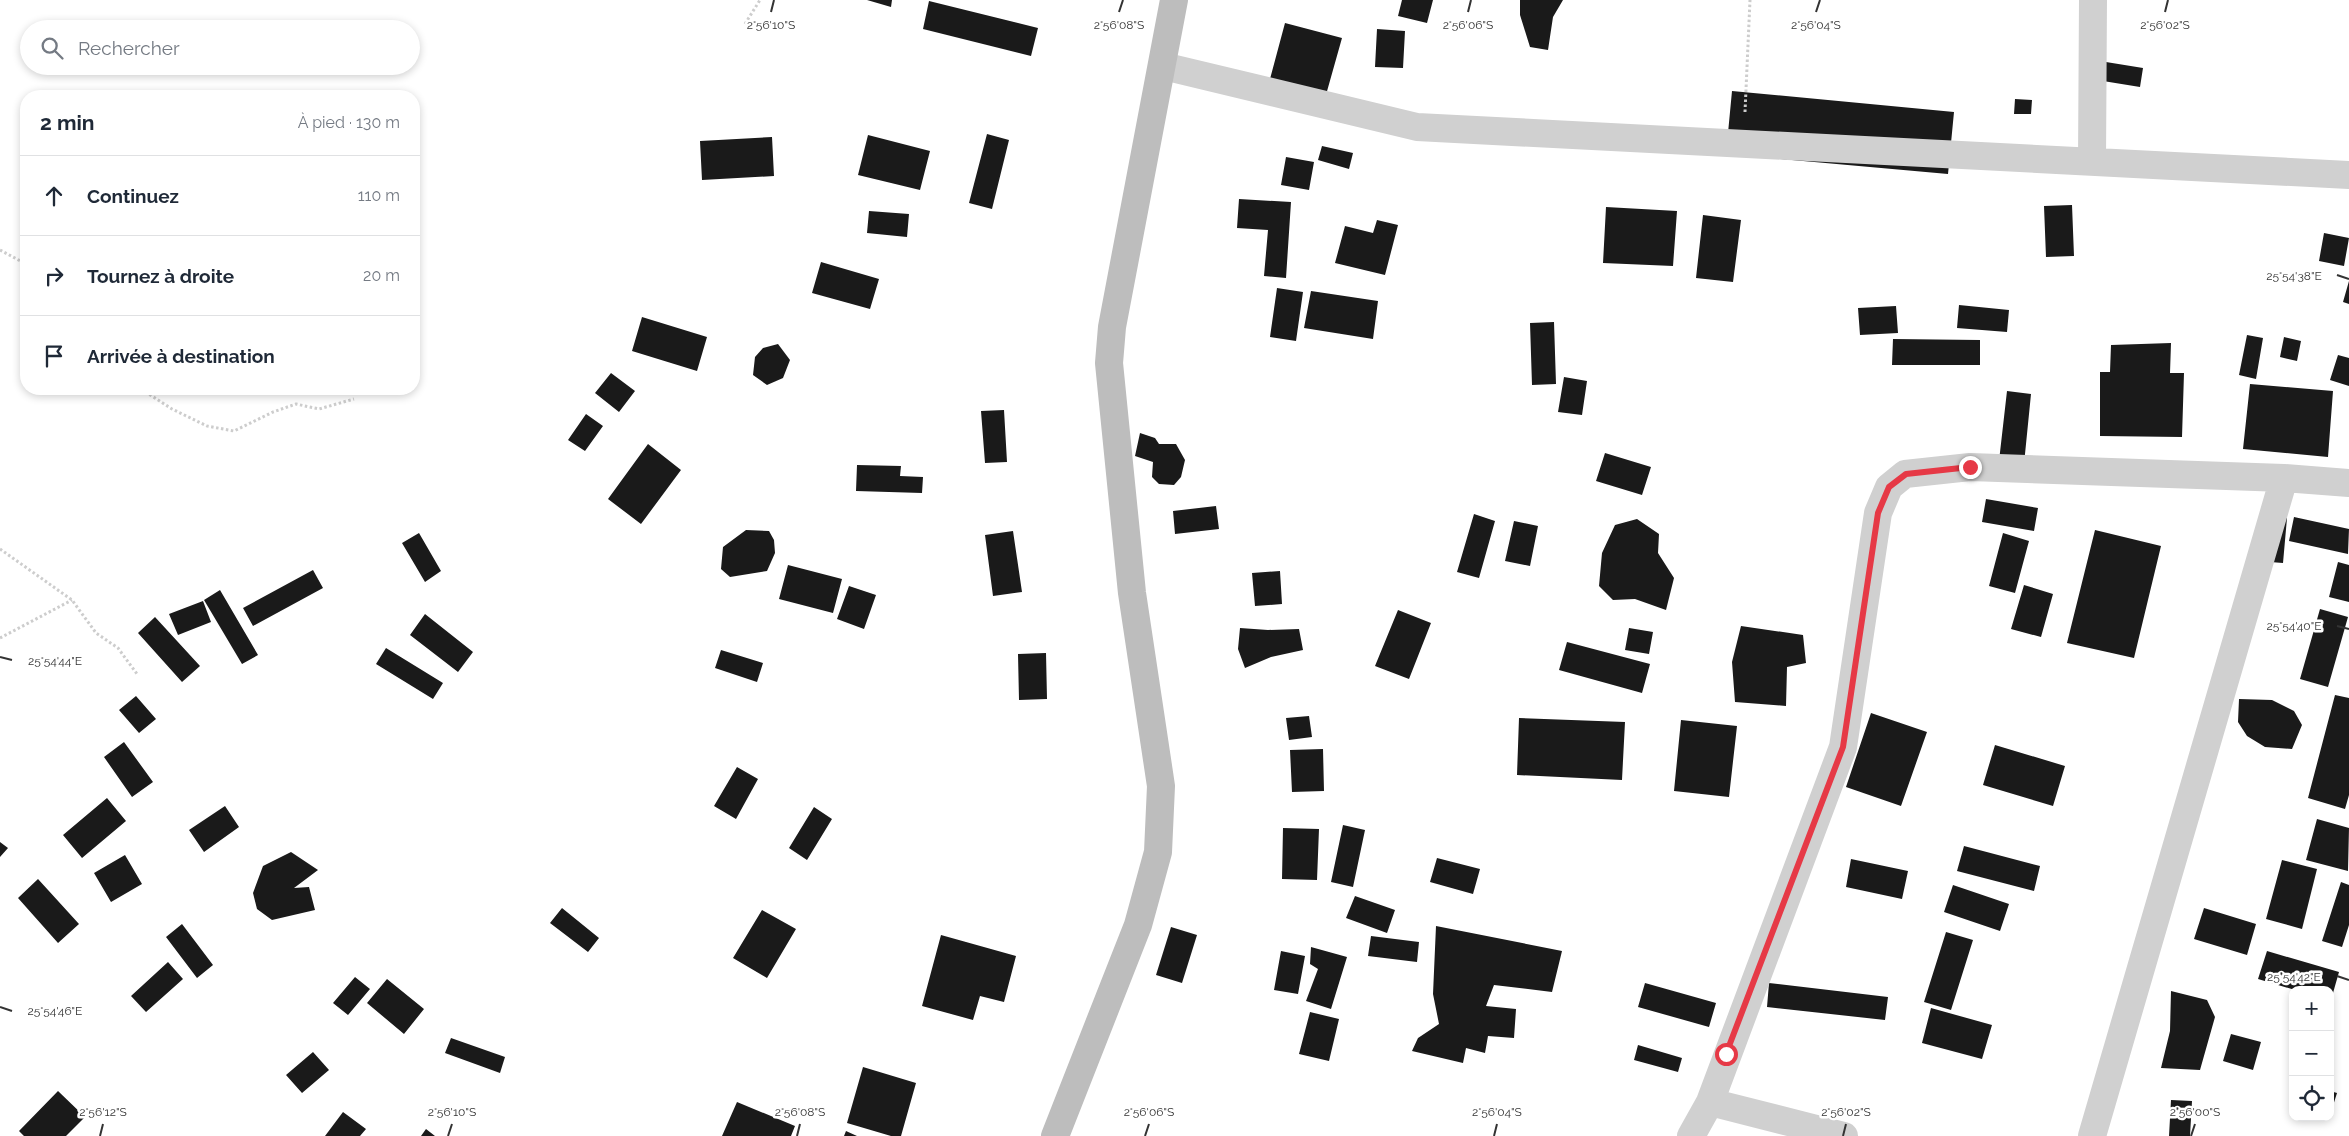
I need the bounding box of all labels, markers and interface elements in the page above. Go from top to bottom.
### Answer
text: 2°56'10"S [747,18,795,32]
text: 2°56'08"S [1094,18,1144,32]
text: 2°56'06"S [1443,18,1493,32]
text: 2°56'04"S [1791,18,1841,32]
text: 2°56'02"S [2140,18,2190,32]
search box [20,20,420,75]
icon: search [38,34,66,62]
text: Rechercher [78,37,180,59]
text: 2 min [40,110,94,135]
text: À pied · 130 m [298,113,400,132]
icon: ahead [40,182,68,210]
text: Continuez [87,185,179,207]
text: 110 m [358,186,400,205]
icon: right [40,262,68,290]
text: Tournez à droite [87,265,234,287]
text: 20 m [363,266,400,285]
text: 25°54'38"E [2266,269,2322,283]
icon: arrive [40,342,68,370]
text: Arrivée à destination [87,345,275,367]
route end [1959,456,1982,479]
text: 25°54'40"E [2267,619,2321,633]
text: 25°54'44"E [28,654,82,668]
text: 25°54'42"E [2267,970,2321,984]
map controls [2289,986,2334,1121]
button: + [2289,986,2334,1031]
text: 25°54'46"E [28,1004,82,1018]
button: − [2289,1031,2334,1076]
route start [1715,1043,1738,1066]
button: locate [2289,1076,2334,1121]
text: 2°56'12"S [79,1105,127,1119]
text: 2°56'10"S [428,1105,476,1119]
text: 2°56'08"S [775,1105,825,1119]
text: 2°56'06"S [1124,1105,1174,1119]
text: 2°56'04"S [1472,1105,1522,1119]
text: 2°56'02"S [1821,1105,1871,1119]
text: 2°56'00"S [2170,1105,2220,1119]

